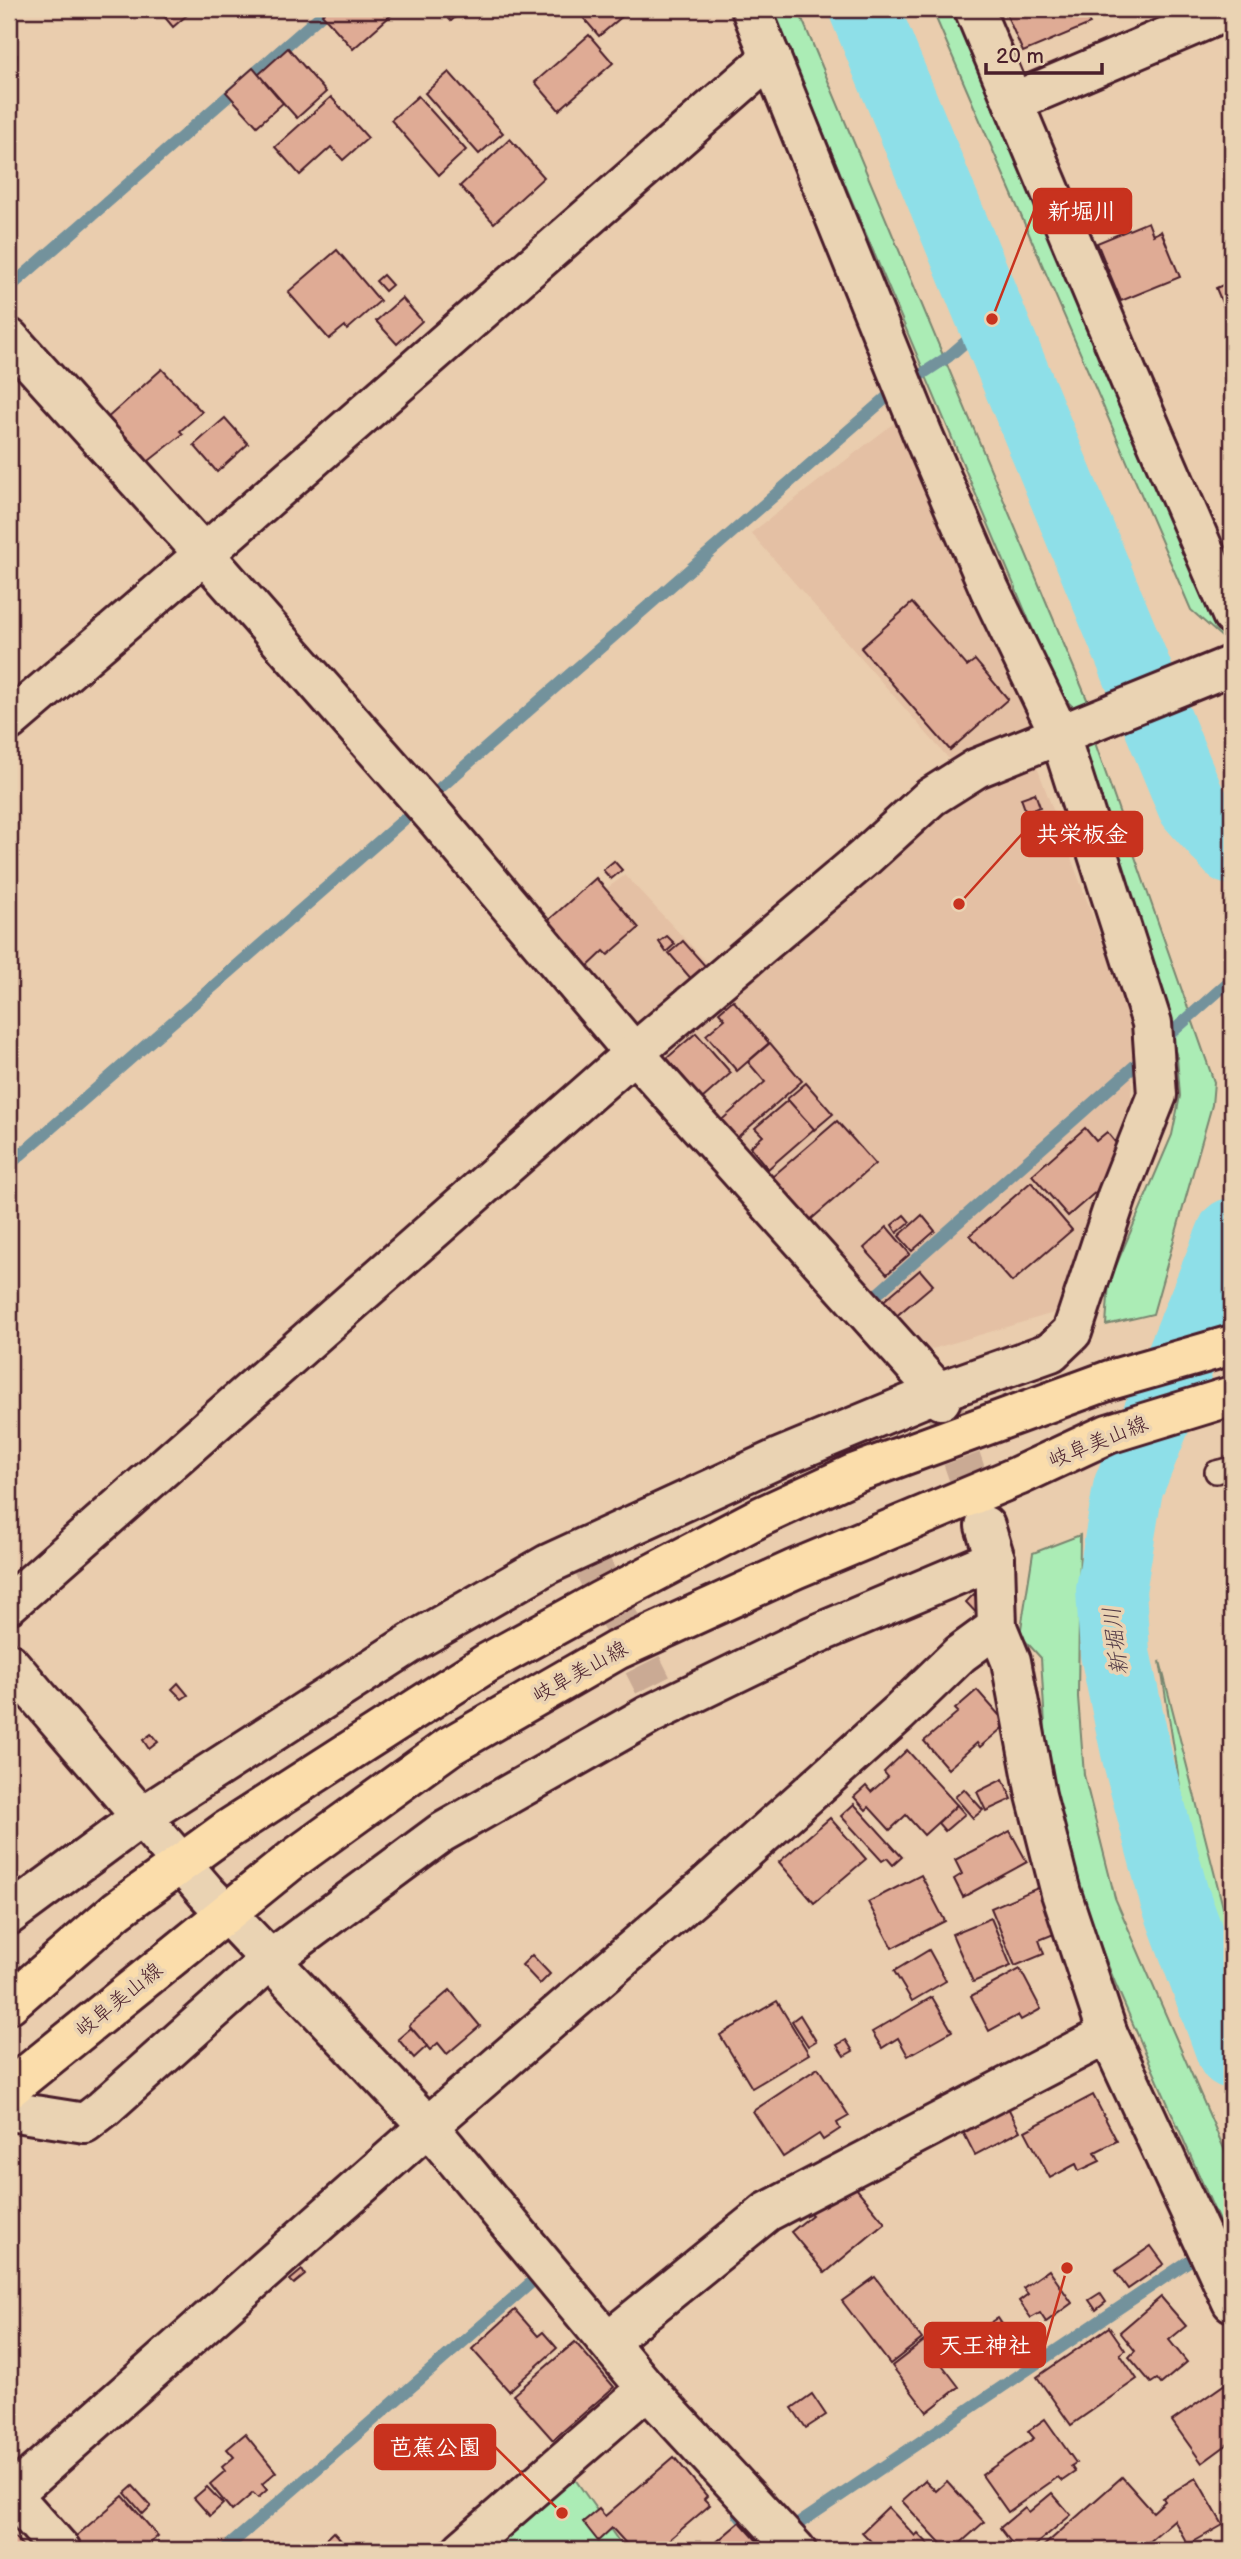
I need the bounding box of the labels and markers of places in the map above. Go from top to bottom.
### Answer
callout: 新堀川 [1034,189,1131,233]
callout: 共栄板金 [1022,812,1142,856]
callout: 天王神社 [925,2323,1045,2367]
callout: 芭蕉公園 [375,2425,495,2469]

